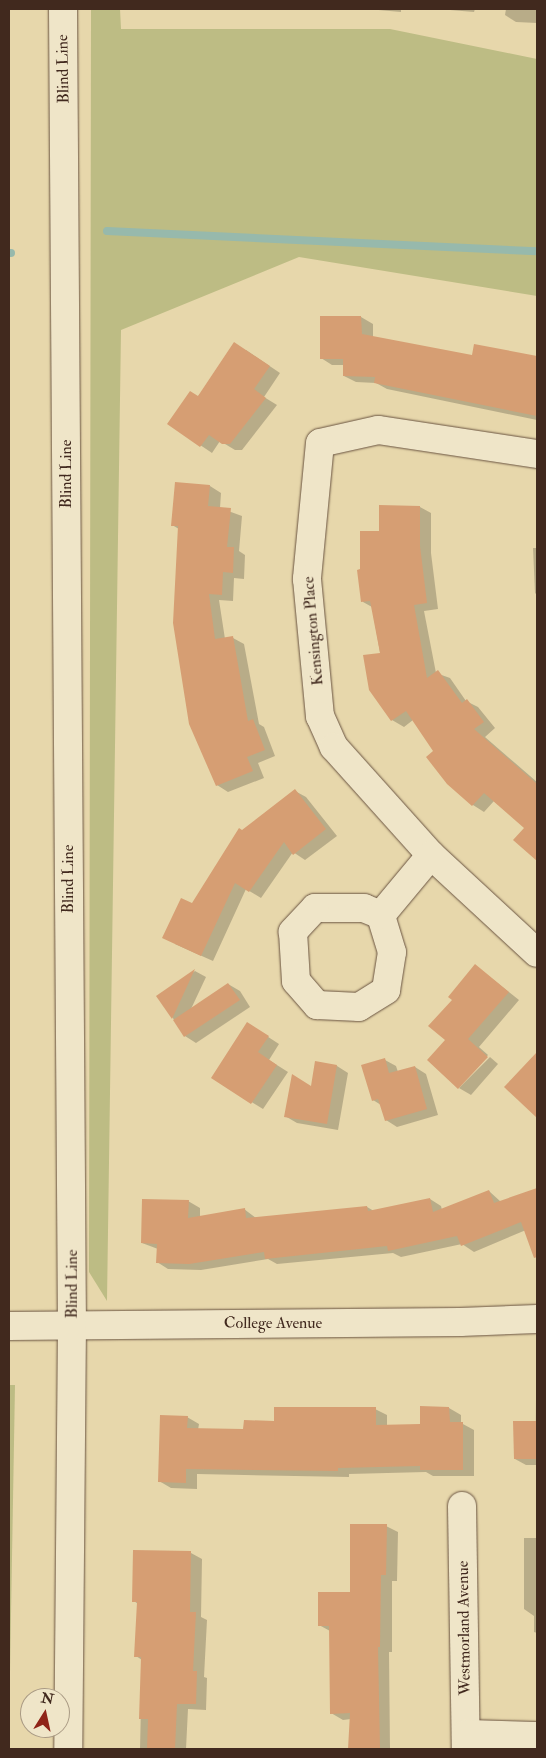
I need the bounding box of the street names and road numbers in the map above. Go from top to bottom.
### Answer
street label: Blind Line [53,34,73,104]
street label: Blind Line [56,439,76,509]
street label: Kensington Place [299,576,327,686]
street label: Blind Line [58,844,78,914]
street label: Blind Line [62,1249,82,1319]
street label: College Avenue [224,1313,322,1333]
street label: Westmorland Avenue [453,1561,475,1695]

